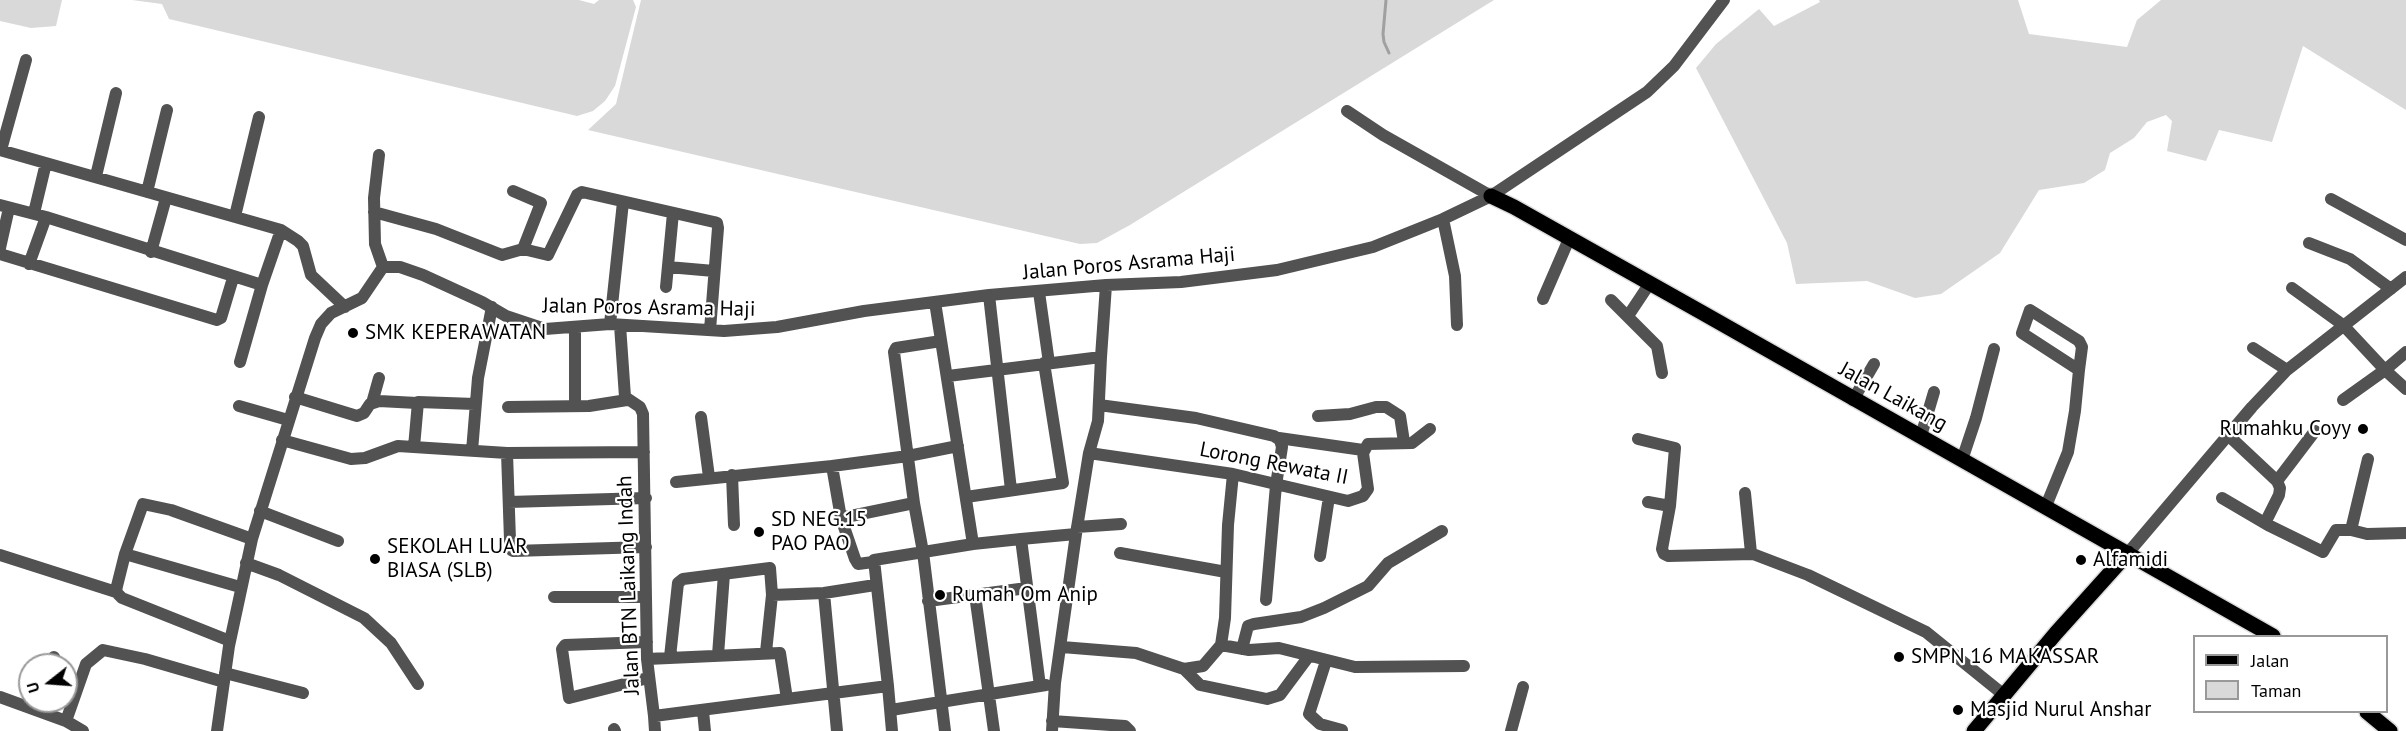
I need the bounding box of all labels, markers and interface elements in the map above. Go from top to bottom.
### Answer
street label: Jalan Poros Asrama Haji [1022,242,1236,286]
street label: Jalan Poros Asrama Haji [542,294,756,322]
place label: SMK KEPERAWATAN [365,320,546,346]
marker: SMK KEPERAWATAN [346,326,360,340]
street label: Jalan Laikang [1834,357,1952,437]
place label: Rumahku Coyy [2219,416,2351,442]
marker: Rumahku Coyy [2356,422,2370,436]
street label: Lorong Rewata II [1198,437,1350,491]
street label: Jalan BTN Laikang Indah [613,475,645,695]
place label: SD NEG.15 PAO PAO [771,507,867,557]
marker: SD NEG.15 PAO PAO [752,525,766,539]
place label: SEKOLAH LUAR BIASA (SLB) [387,534,528,584]
place label: Alfamidi [2093,547,2168,573]
marker: SEKOLAH LUAR BIASA (SLB) [368,552,382,566]
marker: Alfamidi [2074,553,2088,567]
place label: Rumah Om Anip [952,582,1098,608]
marker: Rumah Om Anip [933,588,947,602]
legend [2193,635,2388,713]
place label: SMPN 16 MAKASSAR [1911,644,2099,670]
text: Jalan [2251,649,2289,672]
marker: SMPN 16 MAKASSAR [1892,650,1906,664]
north arrow [18,653,78,713]
text: Taman [2251,679,2301,702]
text: U [22,680,44,695]
place label: Masjid Nurul Anshar [1970,697,2151,723]
marker: Masjid Nurul Anshar [1951,703,1965,717]

